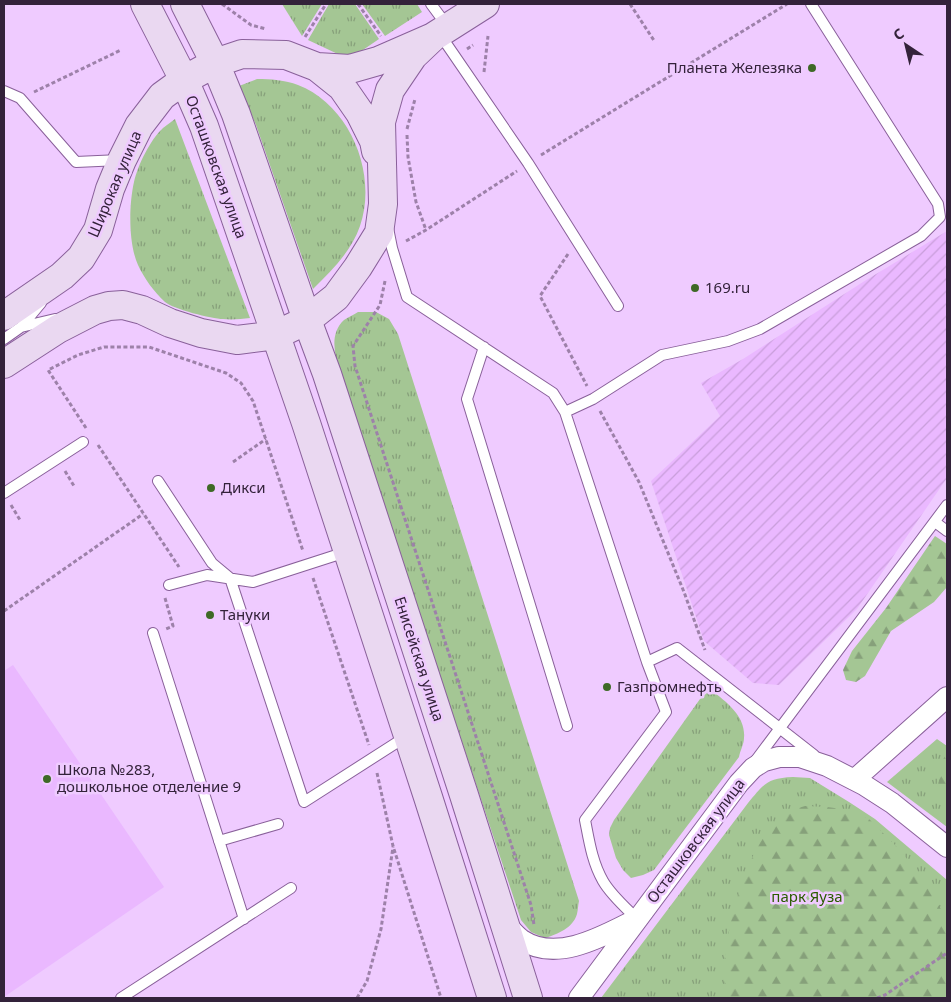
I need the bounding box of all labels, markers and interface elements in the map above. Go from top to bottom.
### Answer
north arrow [881,20,931,70]
text: С [889,24,907,44]
place label: Планета Железяка [667,57,802,77]
marker: Планета Железяка [806,62,818,74]
street label: Осташковская улица [182,92,252,241]
street label: Широкая улица [83,127,146,240]
place label: 169.ru [705,277,750,297]
marker: 169.ru [689,282,701,294]
place label: Дикси [221,477,266,497]
marker: Дикси [205,482,217,494]
street label: Енисейская улица [390,594,450,724]
place label: Тануки [220,604,270,624]
marker: Тануки [204,609,216,621]
place label: Газпромнефть [617,676,722,696]
marker: Газпромнефть [601,681,613,693]
place label: Школа №283, дошкольное отделение 9 [57,759,241,796]
marker: Школа №283, дошкольное отделение 9 [41,773,53,785]
street label: Осташковская улица [642,774,749,907]
park label: парк Яуза [771,886,843,906]

